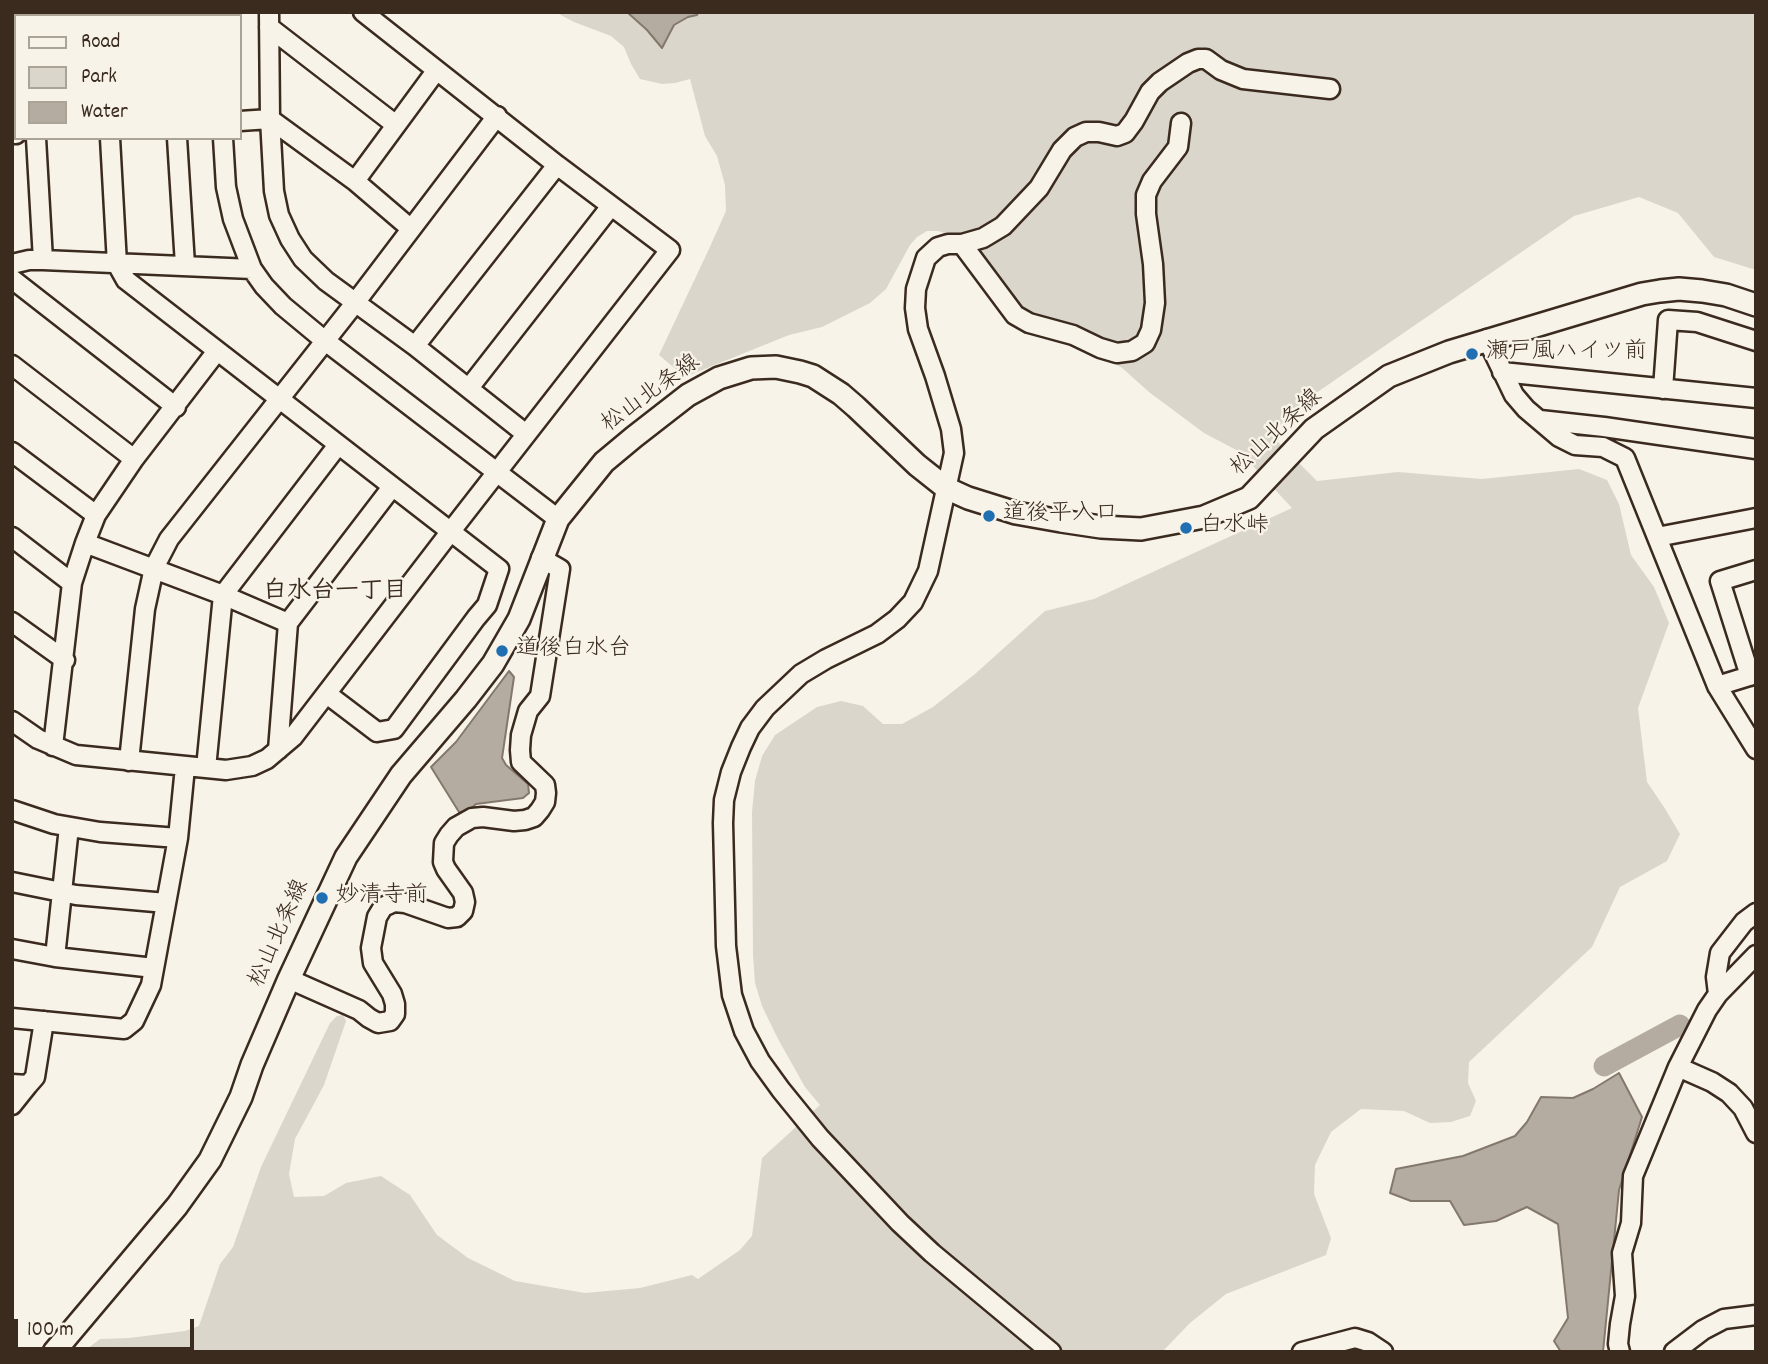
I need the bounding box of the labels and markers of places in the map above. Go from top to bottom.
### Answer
place label: 瀬戸風ハイツ前 [1486,340,1647,368]
marker: 瀬戸風ハイツ前 [1464,346,1480,362]
place label: 道後平入口 [1003,502,1118,530]
marker: 道後平入口 [981,508,997,524]
place label: 白水峠 [1200,514,1269,542]
marker: 白水峠 [1178,520,1194,536]
place label: 道後白水台 [516,637,631,665]
marker: 道後白水台 [494,643,510,659]
place label: 妙清寺前 [336,884,428,912]
marker: 妙清寺前 [314,890,330,906]

